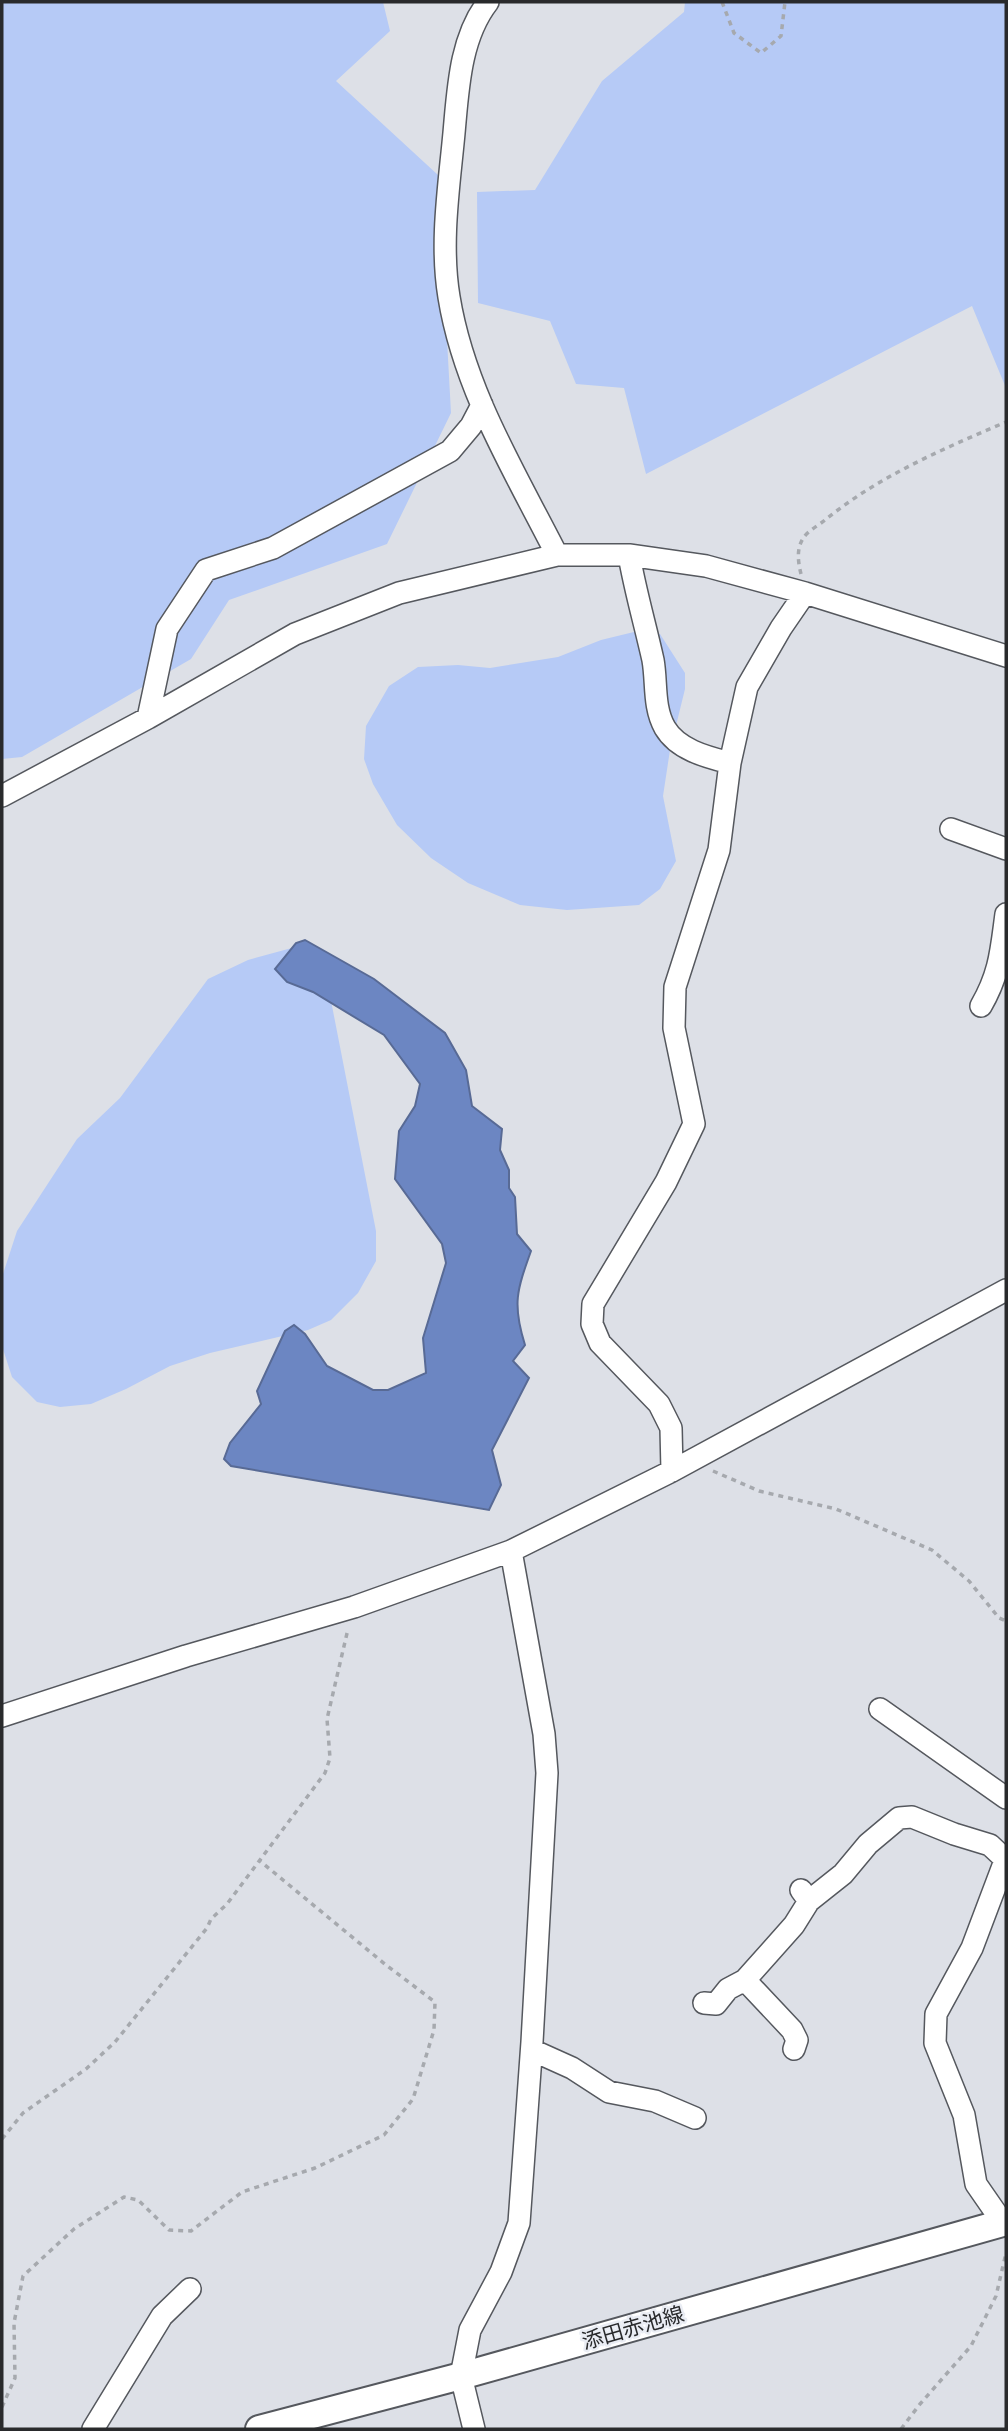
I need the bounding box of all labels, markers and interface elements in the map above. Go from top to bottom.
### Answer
street label: 添田赤池線 [579,2300,687,2356]

